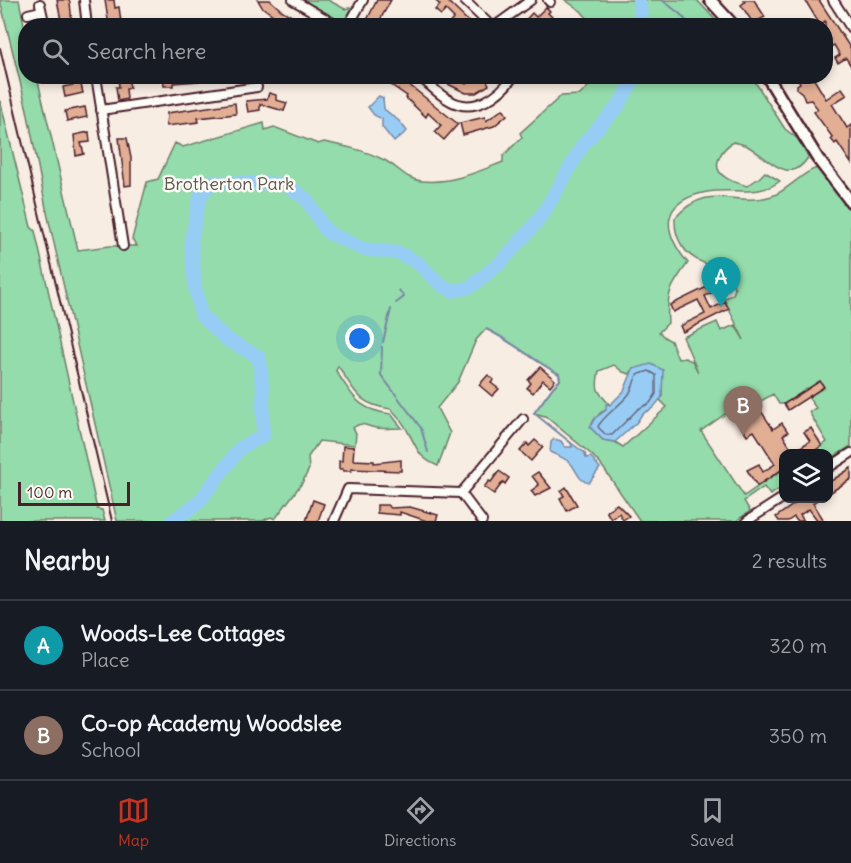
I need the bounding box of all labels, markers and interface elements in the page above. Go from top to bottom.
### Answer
search box [18,18,833,84]
icon: search [39,35,72,68]
text: Search here [87,37,206,65]
park label: Brotherton Park [164,172,294,195]
pin: A [702,258,740,307]
your location [345,324,374,353]
pin: B [724,386,762,436]
map controls [779,449,833,503]
button: layers [779,449,833,503]
scale bar [18,479,130,507]
text: 100 m [27,482,72,502]
text: Nearby [24,544,110,577]
text: 2 results [752,548,827,573]
text: Woods-Lee Cottages [81,619,285,647]
text: A [37,633,50,658]
text: 320 m [769,633,827,658]
text: Place [81,647,129,672]
text: Co-op Academy Woodslee [81,709,342,737]
text: B [37,723,50,748]
text: 350 m [769,723,827,748]
text: School [81,737,141,762]
tab: Map [117,794,150,850]
tab: Directions [384,794,456,850]
tab: Saved [690,794,734,850]

